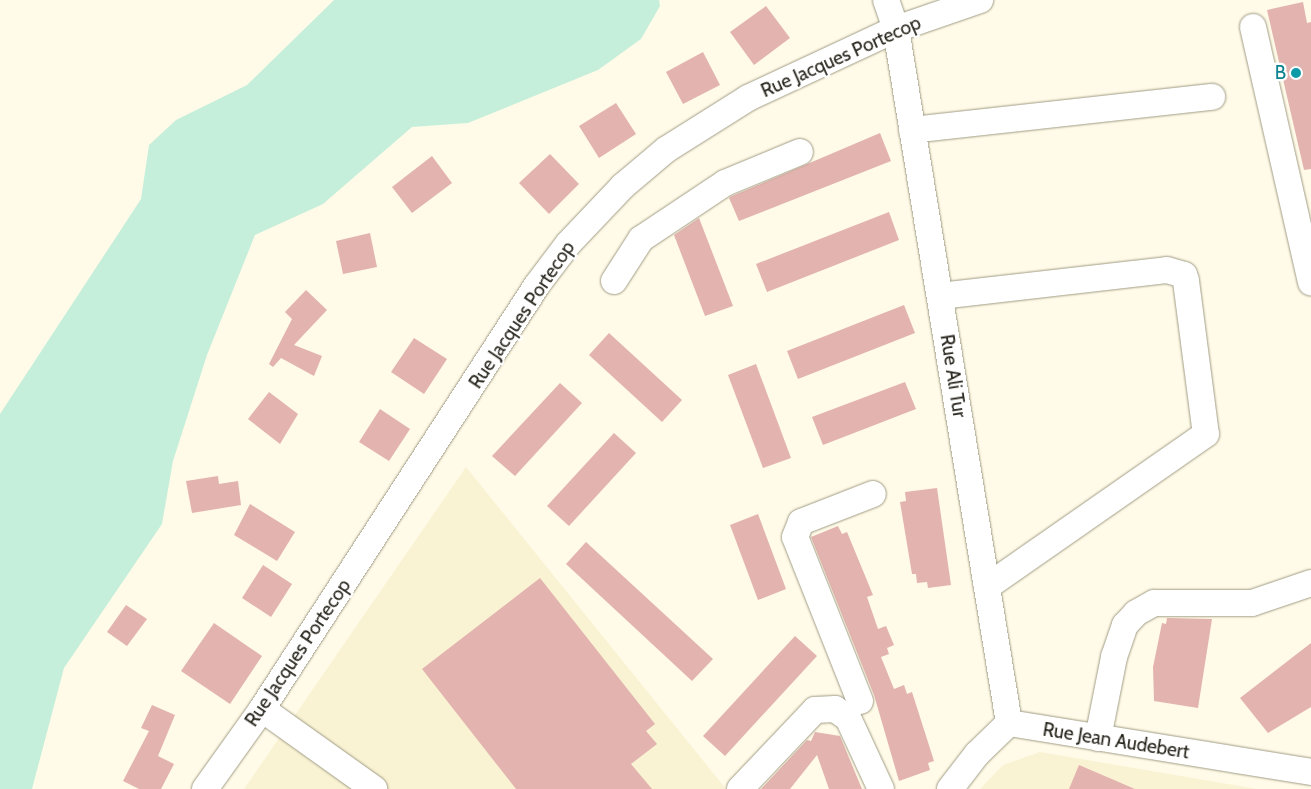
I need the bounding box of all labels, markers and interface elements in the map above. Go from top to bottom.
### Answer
street label: Rue Jacques Portecop [758,12,924,102]
place label: B [1275,62,1286,84]
marker: B [1290,67,1302,79]
street label: Rue Jacques Portecop [464,237,580,393]
street label: Rue Ali Tur [935,333,971,419]
street label: Rue Jacques Portecop [240,575,356,731]
street label: Rue Jean Audebert [1041,718,1191,764]

